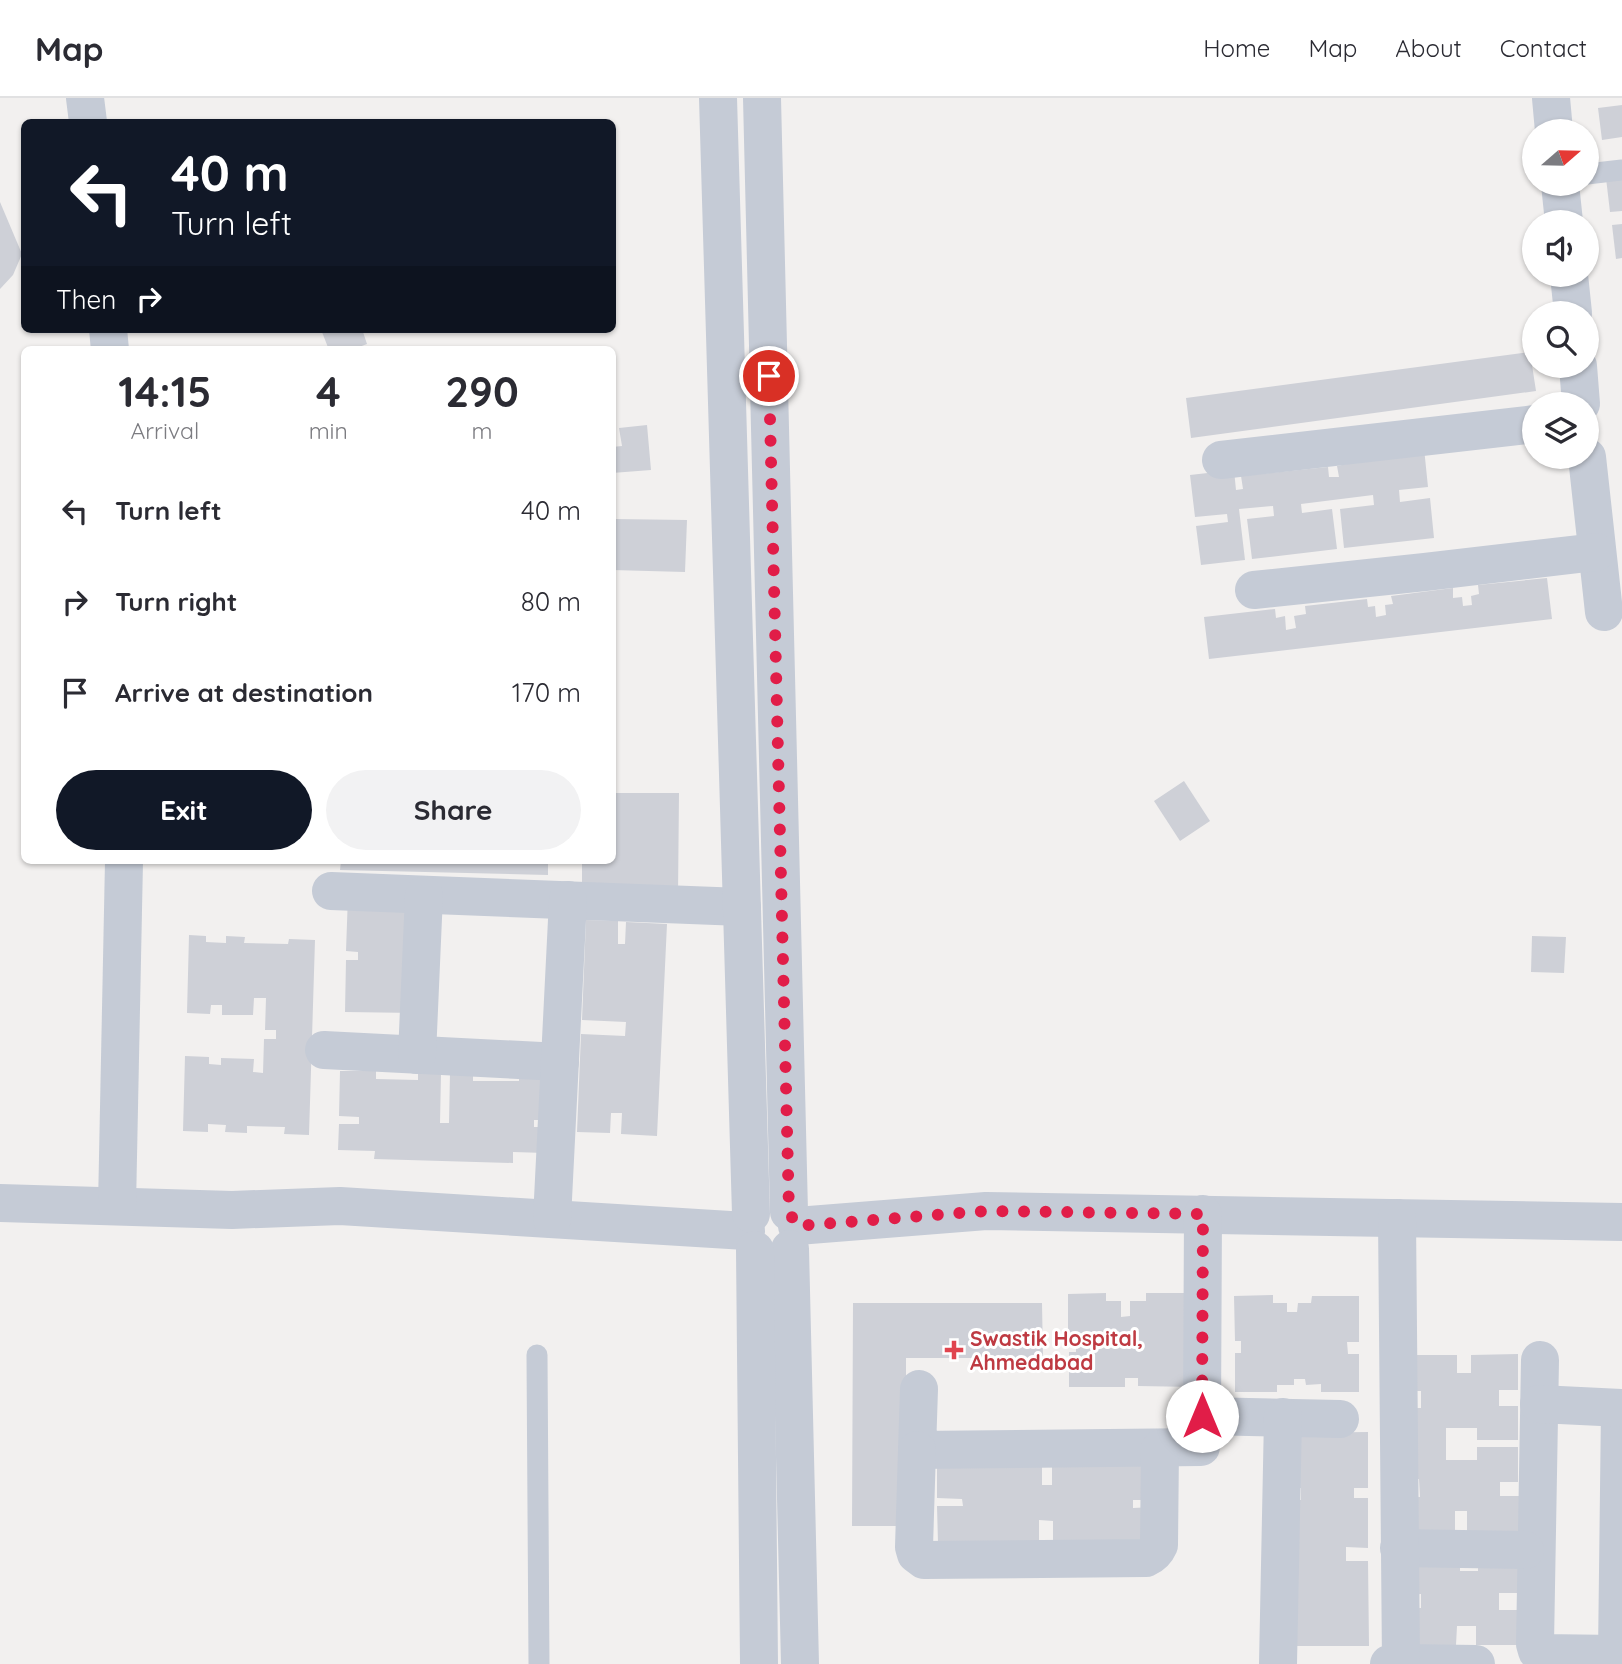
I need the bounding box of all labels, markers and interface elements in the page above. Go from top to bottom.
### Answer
text: Map [35,28,103,69]
text: Home [1203,33,1270,63]
text: Map [1308,33,1357,63]
text: About [1395,33,1462,63]
text: Contact [1500,33,1587,63]
north arrow [1522,119,1600,196]
map controls [1522,119,1599,469]
text: 40 m [171,142,289,203]
icon: left [56,147,147,238]
text: Turn left [171,203,292,243]
button: sound [1522,210,1599,287]
icon: right [130,280,168,318]
text: Then [56,283,116,316]
button: search [1522,301,1599,378]
pin [739,346,799,406]
icon: arrive [750,357,788,395]
text: 14:15 [118,365,211,418]
text: 4 [316,365,341,418]
text: 290 [445,365,519,418]
button: layers [1522,392,1599,469]
text: Arrival [130,416,199,445]
text: min [309,416,348,445]
text: m [471,416,492,445]
icon: left [56,492,94,530]
text: Turn left [115,494,222,527]
text: 40 m [521,494,581,527]
icon: right [56,583,94,621]
text: Turn right [115,585,237,618]
text: 80 m [521,585,581,618]
icon: arrive [56,674,94,712]
text: Arrive at destination [115,676,373,709]
text: 170 m [512,676,581,709]
button: Exit [56,770,312,850]
button: Share [326,770,581,850]
place label: Swastik Hospital, Ahmedabad [970,1325,1143,1375]
marker: Swastik Hospital, Ahmedabad [944,1340,964,1360]
position arrow [1165,1379,1239,1453]

